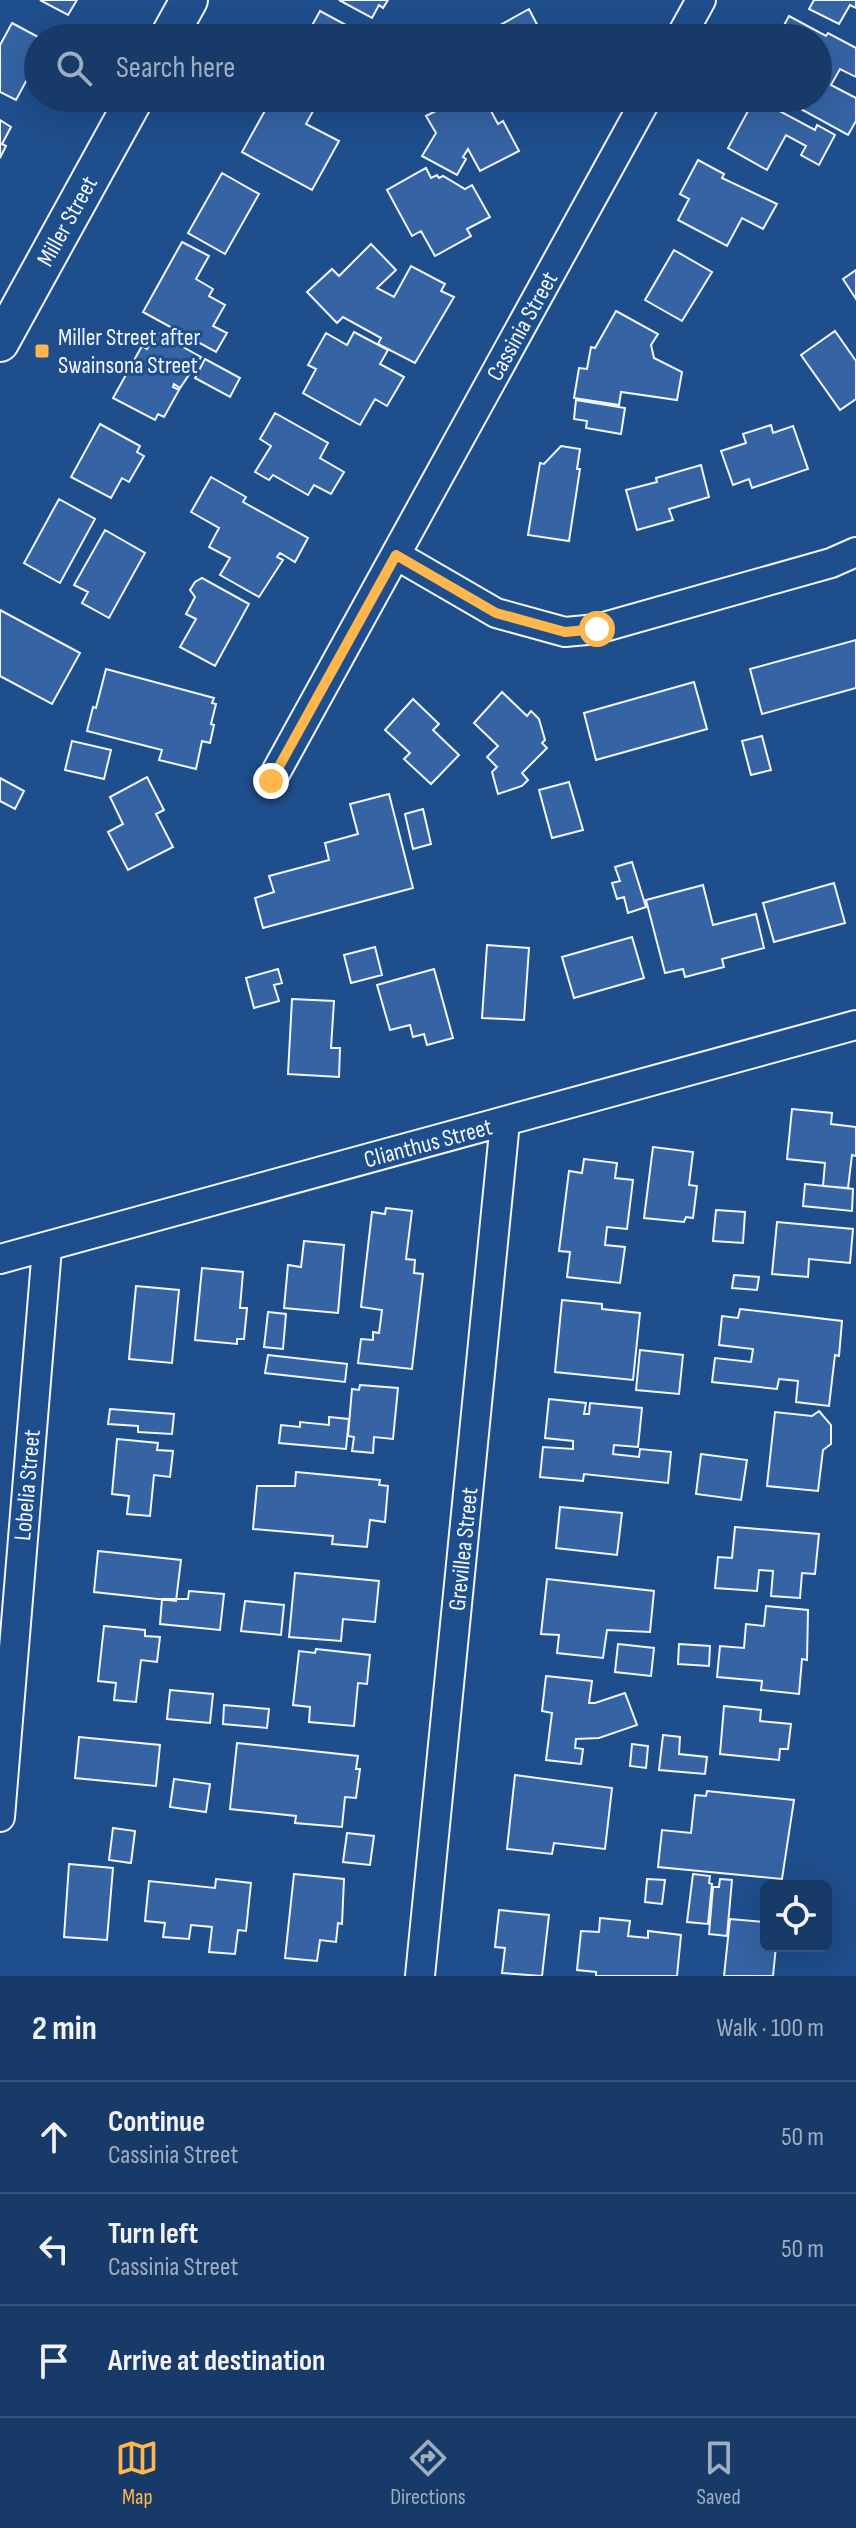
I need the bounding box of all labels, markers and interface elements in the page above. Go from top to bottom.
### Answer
search box [24,24,832,112]
icon: search [52,46,96,90]
text: Search here [116,50,235,86]
street label: Miller Street [31,171,104,271]
street label: Cassinia Street [481,267,564,386]
place label: Miller Street after Swainsona Street [58,323,200,380]
marker: Miller Street after Swainsona Street [33,342,51,360]
route start [579,611,615,647]
route end [253,763,289,799]
street label: Clianthus Street [361,1112,495,1175]
street label: Lobelia Street [8,1428,47,1542]
street label: Grevillea Street [443,1486,484,1612]
map controls [760,1880,832,1952]
button: locate [760,1880,832,1952]
text: 2 min [32,2008,97,2049]
text: Walk · 100 m [716,2013,824,2044]
text: Continue [108,2104,205,2140]
icon: ahead [32,2115,76,2159]
text: 50 m [781,2122,824,2153]
text: Cassinia Street [108,2140,238,2171]
text: Turn left [108,2216,198,2252]
icon: left [32,2227,76,2271]
text: 50 m [781,2234,824,2265]
text: Cassinia Street [108,2252,238,2283]
icon: arrive [32,2339,76,2383]
text: Arrive at destination [108,2343,325,2379]
tab: Map [115,2436,159,2511]
tab: Directions [390,2436,466,2511]
tab: Saved [697,2436,741,2511]

